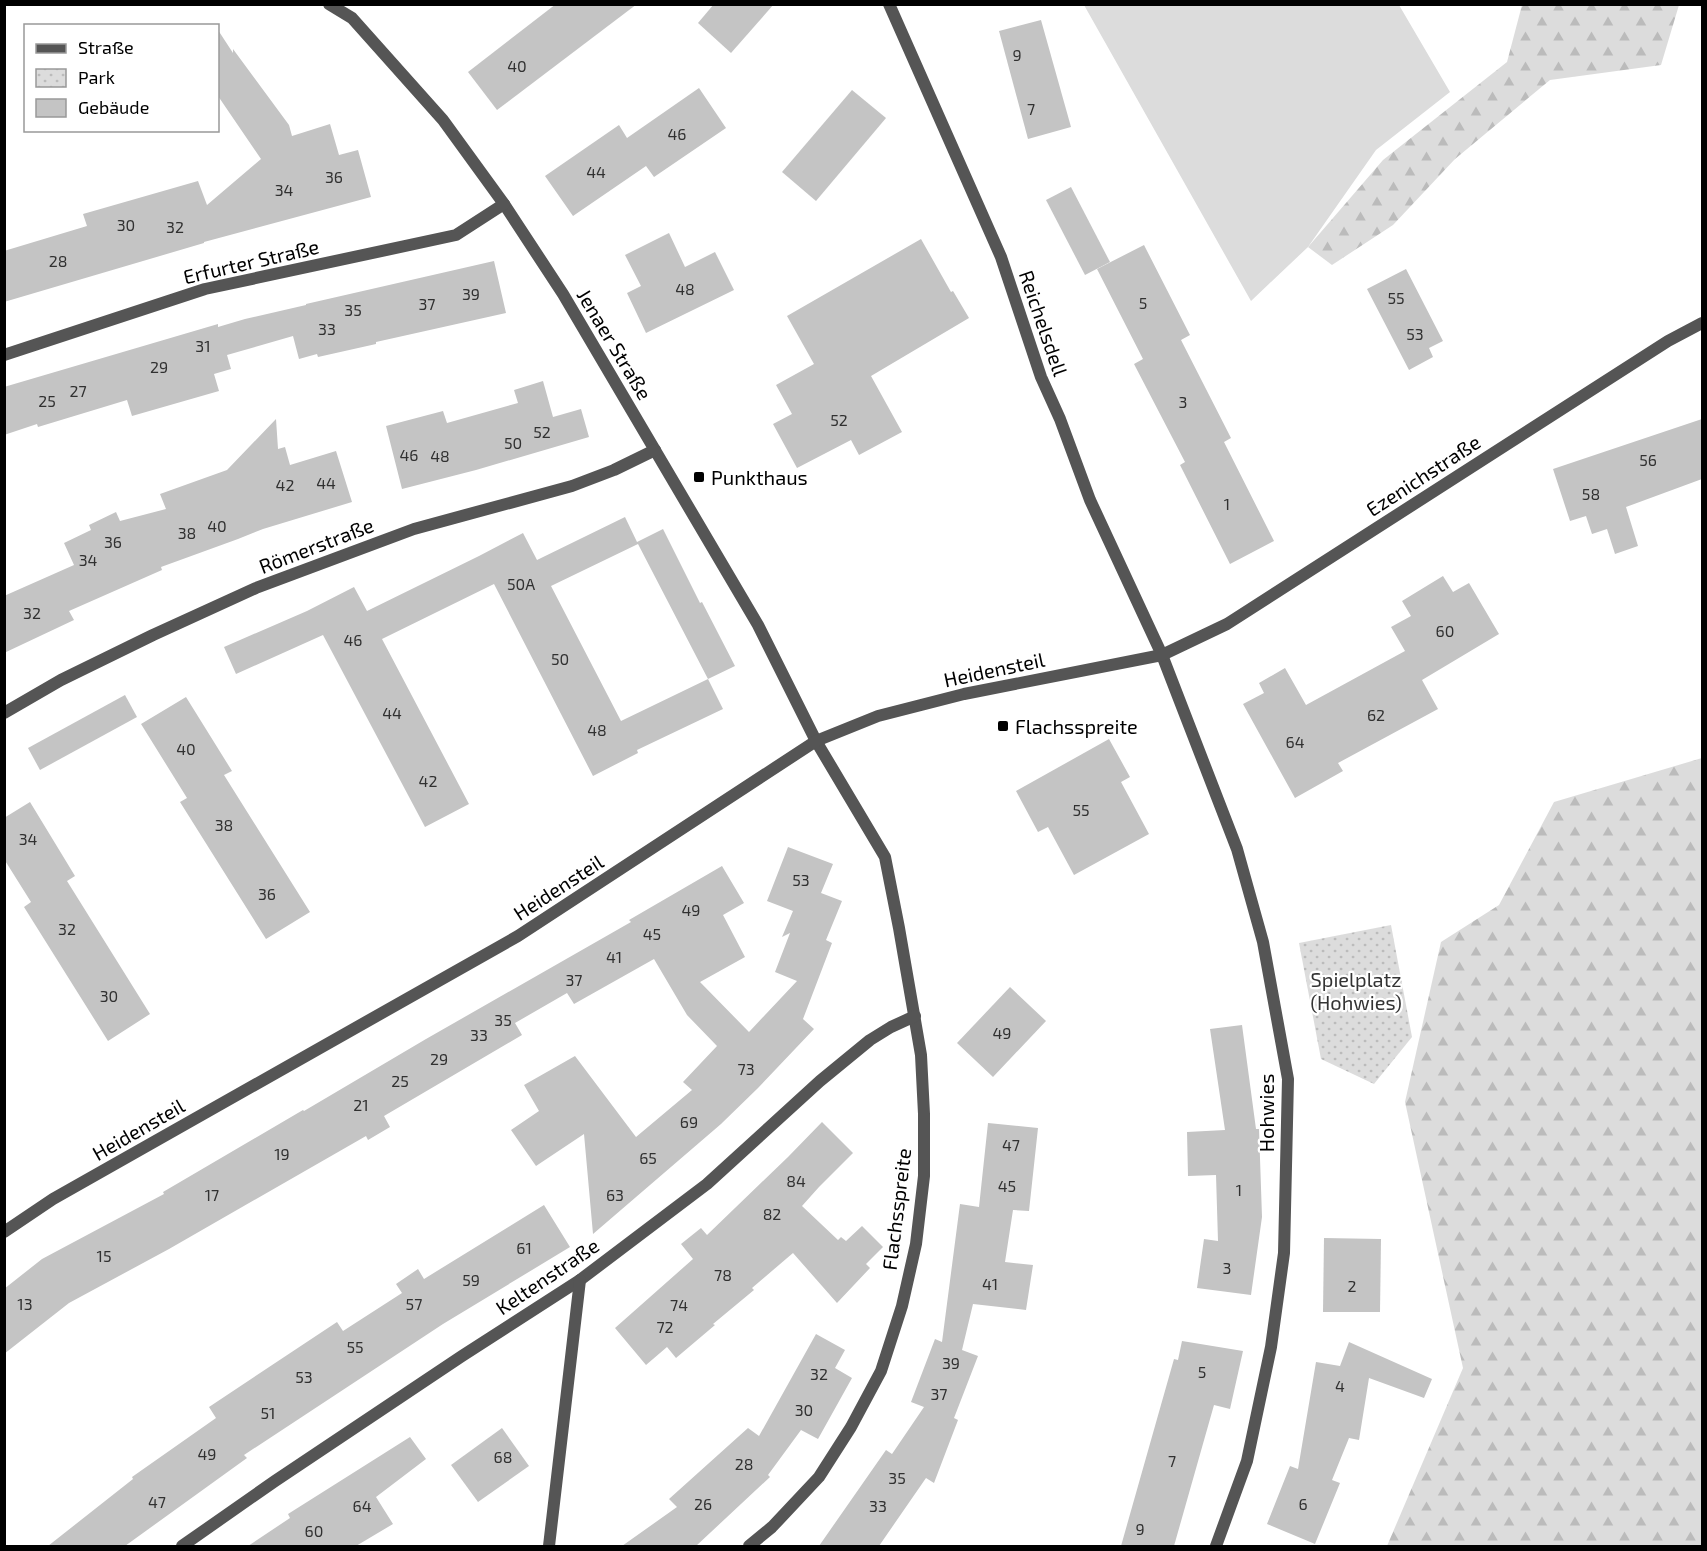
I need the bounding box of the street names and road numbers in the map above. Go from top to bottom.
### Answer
street label: Erfurter Straße [181,234,321,288]
street label: Reichelsdell [1015,267,1073,379]
street label: Jenaer Straße [573,284,657,404]
street label: Ezenichstraße [1361,429,1485,521]
street label: Römerstraße [255,512,377,578]
street label: Heidensteil [941,647,1047,691]
street label: Heidensteil [509,849,607,925]
street label: Hohwies [1254,1074,1278,1152]
street label: Heidensteil [88,1093,188,1165]
street label: Flachsspreite [877,1147,915,1271]
street label: Keltenstraße [491,1233,603,1319]

